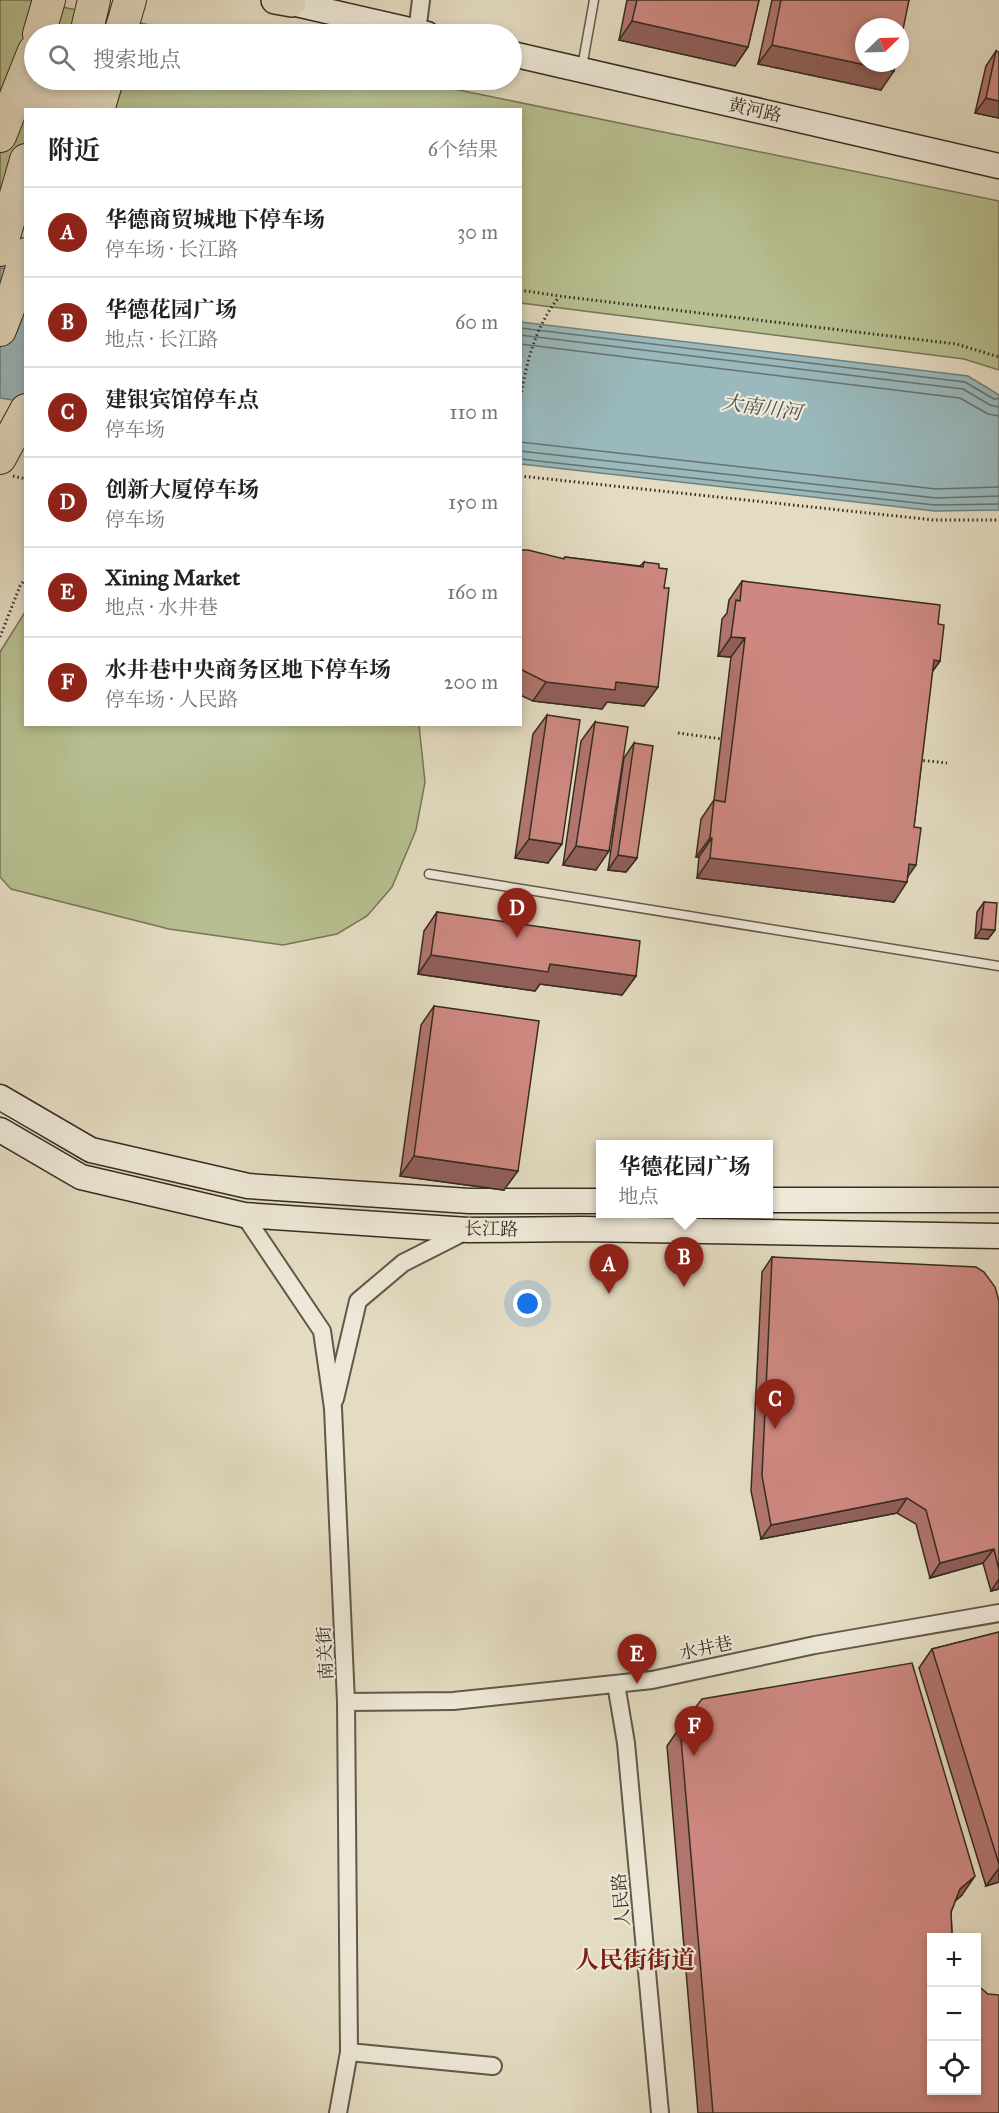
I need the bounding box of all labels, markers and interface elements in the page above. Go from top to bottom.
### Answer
north arrow [855,18,909,72]
search box [24,24,522,90]
icon: search [45,41,78,74]
text: 搜索地点 [93,46,181,73]
street label: 黄河路 [726,93,784,127]
text: 附近 [48,134,100,166]
text: 6个结果 [428,137,498,161]
text: 华德商贸城地下停车场 [105,206,325,233]
text: A [61,220,74,244]
text: 30 m [457,220,498,244]
text: 停车场 · 长江路 [105,237,238,261]
text: 华德花园广场 [105,296,237,323]
text: B [61,310,74,334]
text: 60 m [455,310,498,334]
text: 地点 · 长江路 [105,327,218,351]
text: 建银宾馆停车点 [105,386,259,413]
water label: 大南川河 [721,390,806,425]
text: C [61,400,74,424]
text: 110 m [450,400,498,424]
text: 停车场 [105,417,165,441]
text: 创新大厦停车场 [105,476,259,503]
text: D [60,490,75,514]
text: 150 m [448,490,498,514]
text: 停车场 [105,507,165,531]
text: Xining Market [105,564,240,591]
text: E [60,580,75,604]
text: 160 m [447,580,498,604]
text: 地点 · 水井巷 [105,595,218,619]
text: 水井巷中央商务区地下停车场 [105,656,391,683]
text: F [61,670,74,694]
text: 200 m [444,670,498,694]
text: 停车场 · 人民路 [105,687,238,711]
pin: D [498,888,536,938]
popup [596,1140,773,1218]
text: 华德花园广场 [618,1153,751,1180]
text: 地点 [618,1184,658,1208]
street label: 长江路 [464,1218,518,1240]
pin: B [664,1238,704,1287]
pin: A [590,1244,628,1294]
your location [513,1289,542,1318]
pin: C [756,1380,794,1429]
street label: 南关街 [313,1625,337,1681]
street label: 水井巷 [677,1632,735,1664]
pin: E [618,1634,656,1684]
pin: F [674,1706,714,1756]
street label: 人民路 [608,1872,634,1928]
map controls [927,1933,981,2095]
button: + [927,1933,981,1987]
district label: 人民街街道 [575,1945,695,1975]
button: − [927,1987,981,2041]
button: locate [927,2041,981,2095]

